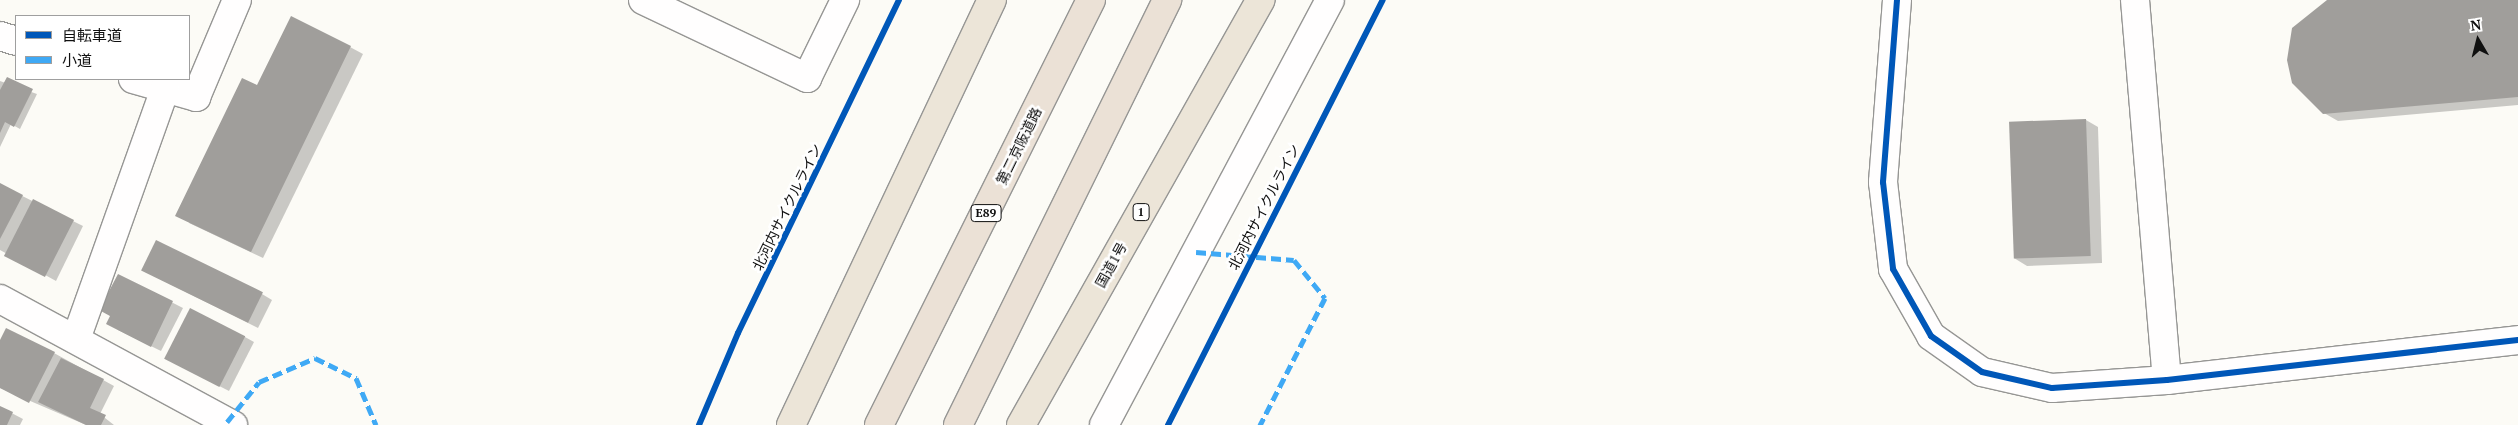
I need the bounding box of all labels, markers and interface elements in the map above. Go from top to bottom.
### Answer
legend [15,15,190,80]
north arrow [2453,15,2503,65]
text: N [2469,15,2482,35]
text: 自転車道 [62,25,122,45]
text: 小道 [62,50,92,70]
street label: 第二京阪道路 [993,105,1045,187]
street label: 北河内サイクルライン [749,140,825,274]
street label: 北河内サイクルライン [1225,141,1303,273]
road number: 1 [1132,202,1150,222]
road number: E89 [970,204,1002,222]
street label: 国道1号 [1092,239,1130,291]

